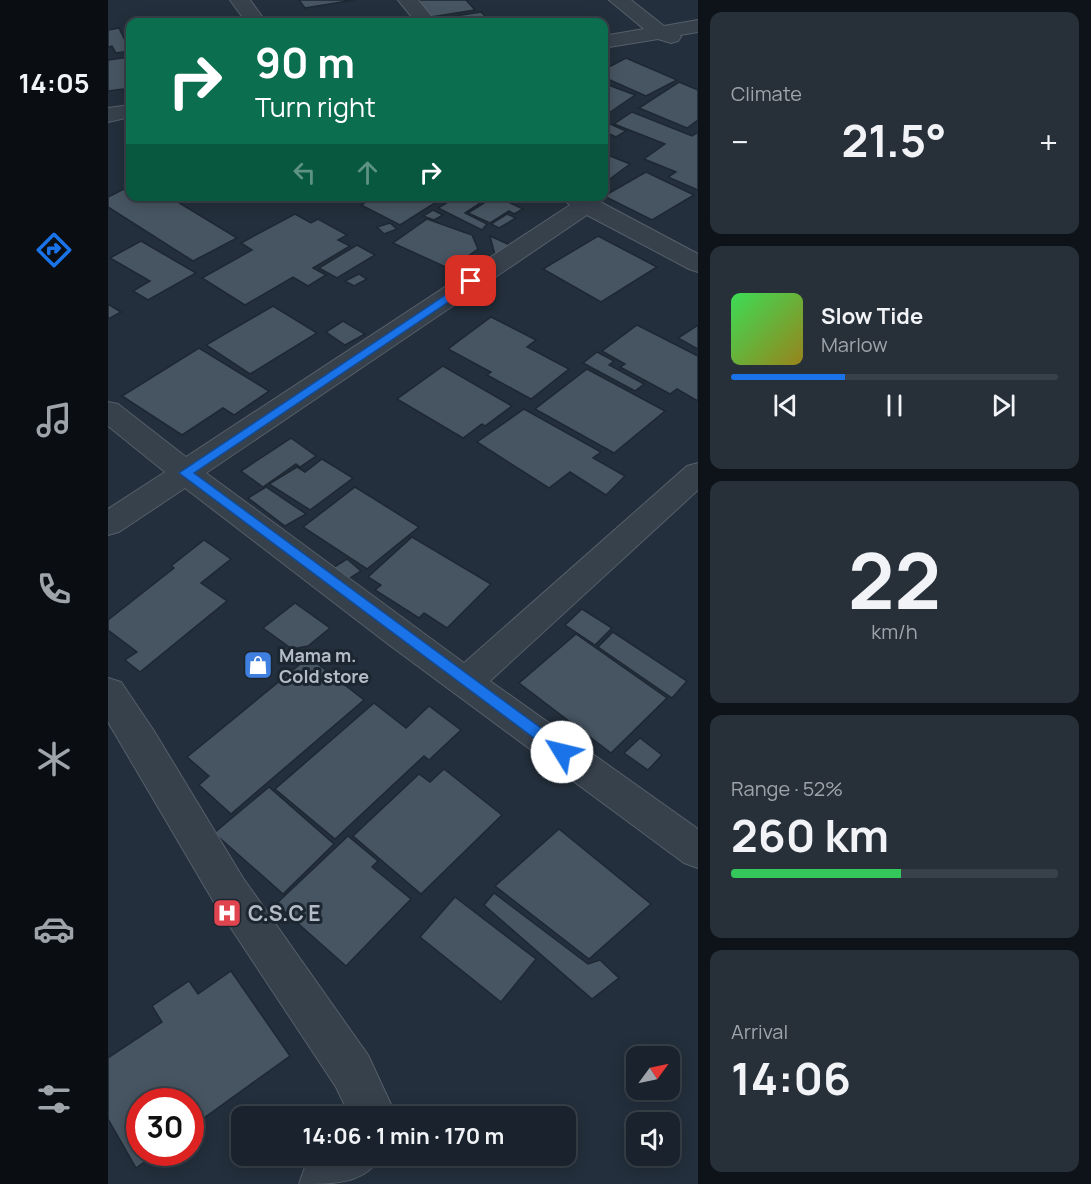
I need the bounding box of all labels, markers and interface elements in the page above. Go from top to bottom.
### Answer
text: 90 m [255,33,355,91]
icon: right [156,42,234,120]
text: 14:05 [18,64,90,101]
text: Climate [731,80,802,107]
text: Turn right [255,88,376,125]
text: 21.5° [841,109,946,171]
text: − [731,119,749,164]
text: + [1039,119,1058,164]
icon: left [288,156,321,189]
icon: ahead [351,156,384,189]
icon: right [414,156,447,189]
icon: directions [33,229,75,271]
pin [445,255,496,306]
icon: arrive [454,264,487,297]
text: Slow Tide [821,301,923,331]
text: Marlow [821,331,888,358]
icon: previous [769,389,802,422]
icon: pause [878,389,911,422]
icon: next [987,389,1020,422]
icon: music [33,399,75,441]
text: 22 [848,526,941,632]
icon: phone [33,568,75,610]
text: km/h [871,618,918,645]
place label: Mama m. Cold store [279,643,369,688]
shop icon: Mama m. Cold store [242,649,274,681]
position arrow [530,720,594,784]
icon: climate [33,738,75,780]
text: Range · 52% [731,775,843,802]
text: 260 km [731,804,889,866]
hospital icon: C.S.C E [211,897,243,929]
place label: C.S.C E [248,899,320,927]
icon: car [33,908,75,950]
text: Arrival [731,1018,788,1045]
north arrow [626,1046,680,1100]
map controls [626,1046,680,1166]
text: 14:06 [731,1047,851,1109]
icon: filters [33,1078,75,1120]
speed limit sign: 30 [126,1088,204,1166]
button: sound [626,1112,680,1166]
text: 14:06 · 1 min · 170 m [303,1121,504,1151]

